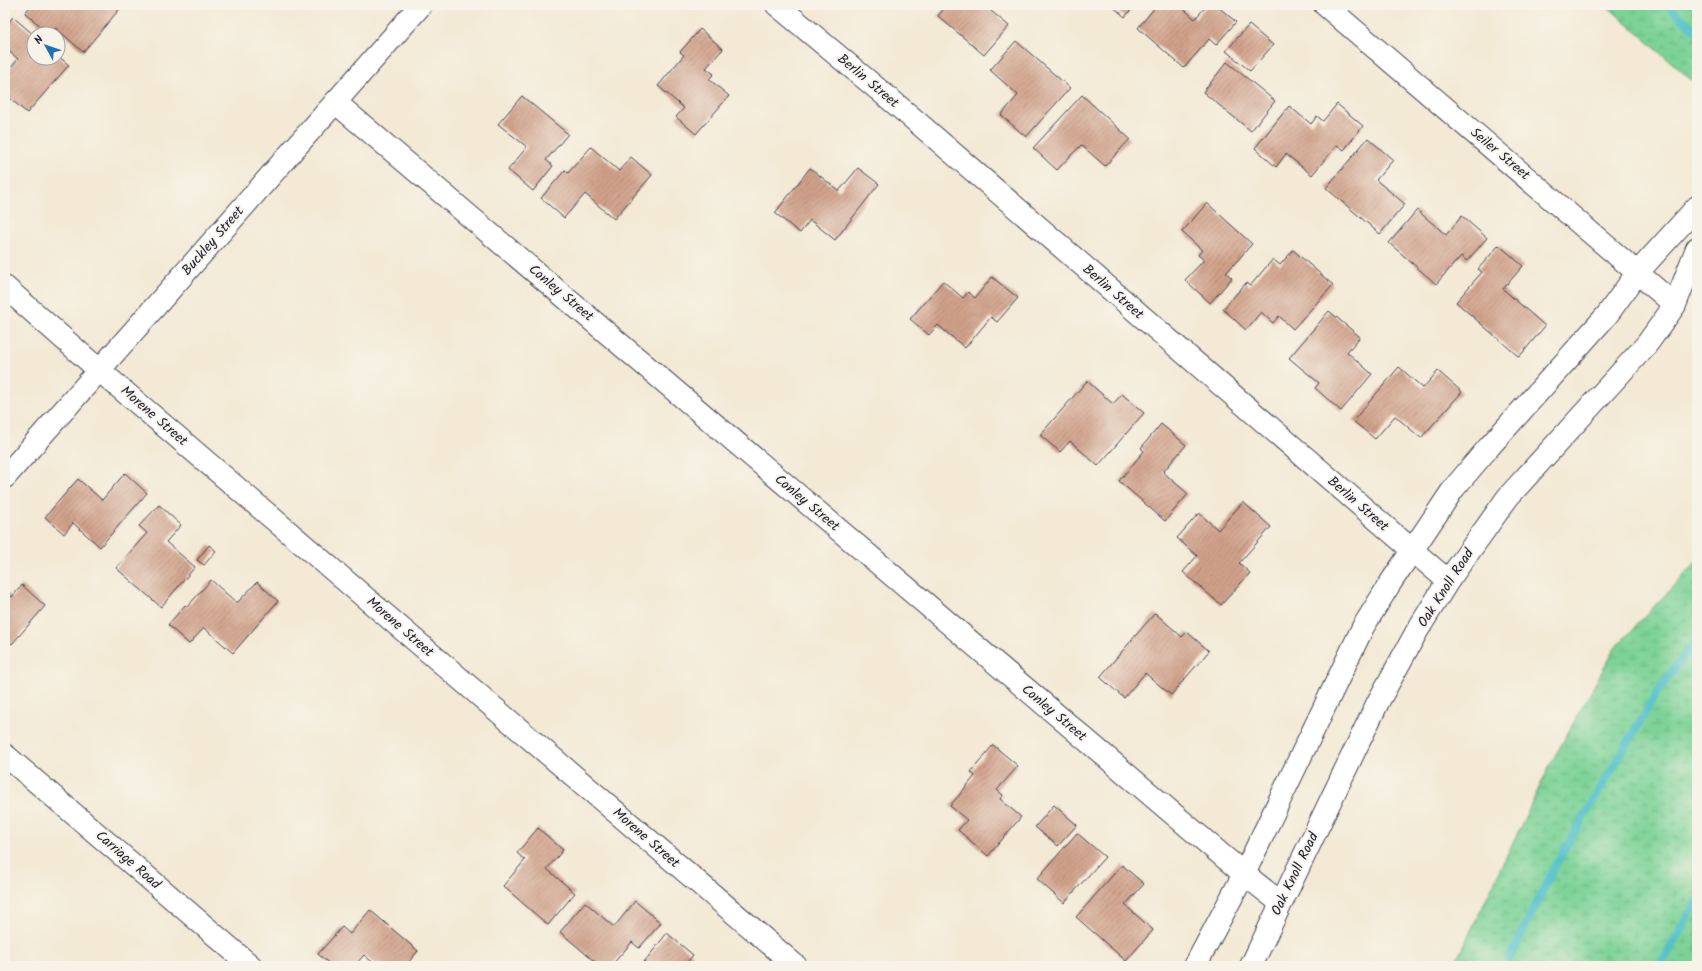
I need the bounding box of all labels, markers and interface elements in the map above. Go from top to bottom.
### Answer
north arrow [26,26,66,66]
text: N [30,32,48,49]
street label: Berlin Street [832,48,904,114]
street label: Seiler Street [1465,122,1535,186]
street label: Buckley Street [177,201,250,281]
street label: Conley Street [523,259,599,327]
street label: Berlin Street [1077,259,1149,325]
street label: Morene Street [115,380,193,452]
street label: Conley Street [769,469,845,537]
street label: Berlin Street [1322,471,1394,537]
street label: Oak Knoll Road [1412,543,1480,632]
street label: Morene Street [361,591,439,663]
street label: Conley Street [1016,679,1092,747]
street label: Morene Street [607,802,685,874]
street label: Carriage Road [90,825,166,895]
street label: Oak Knoll Road [1265,828,1325,919]

